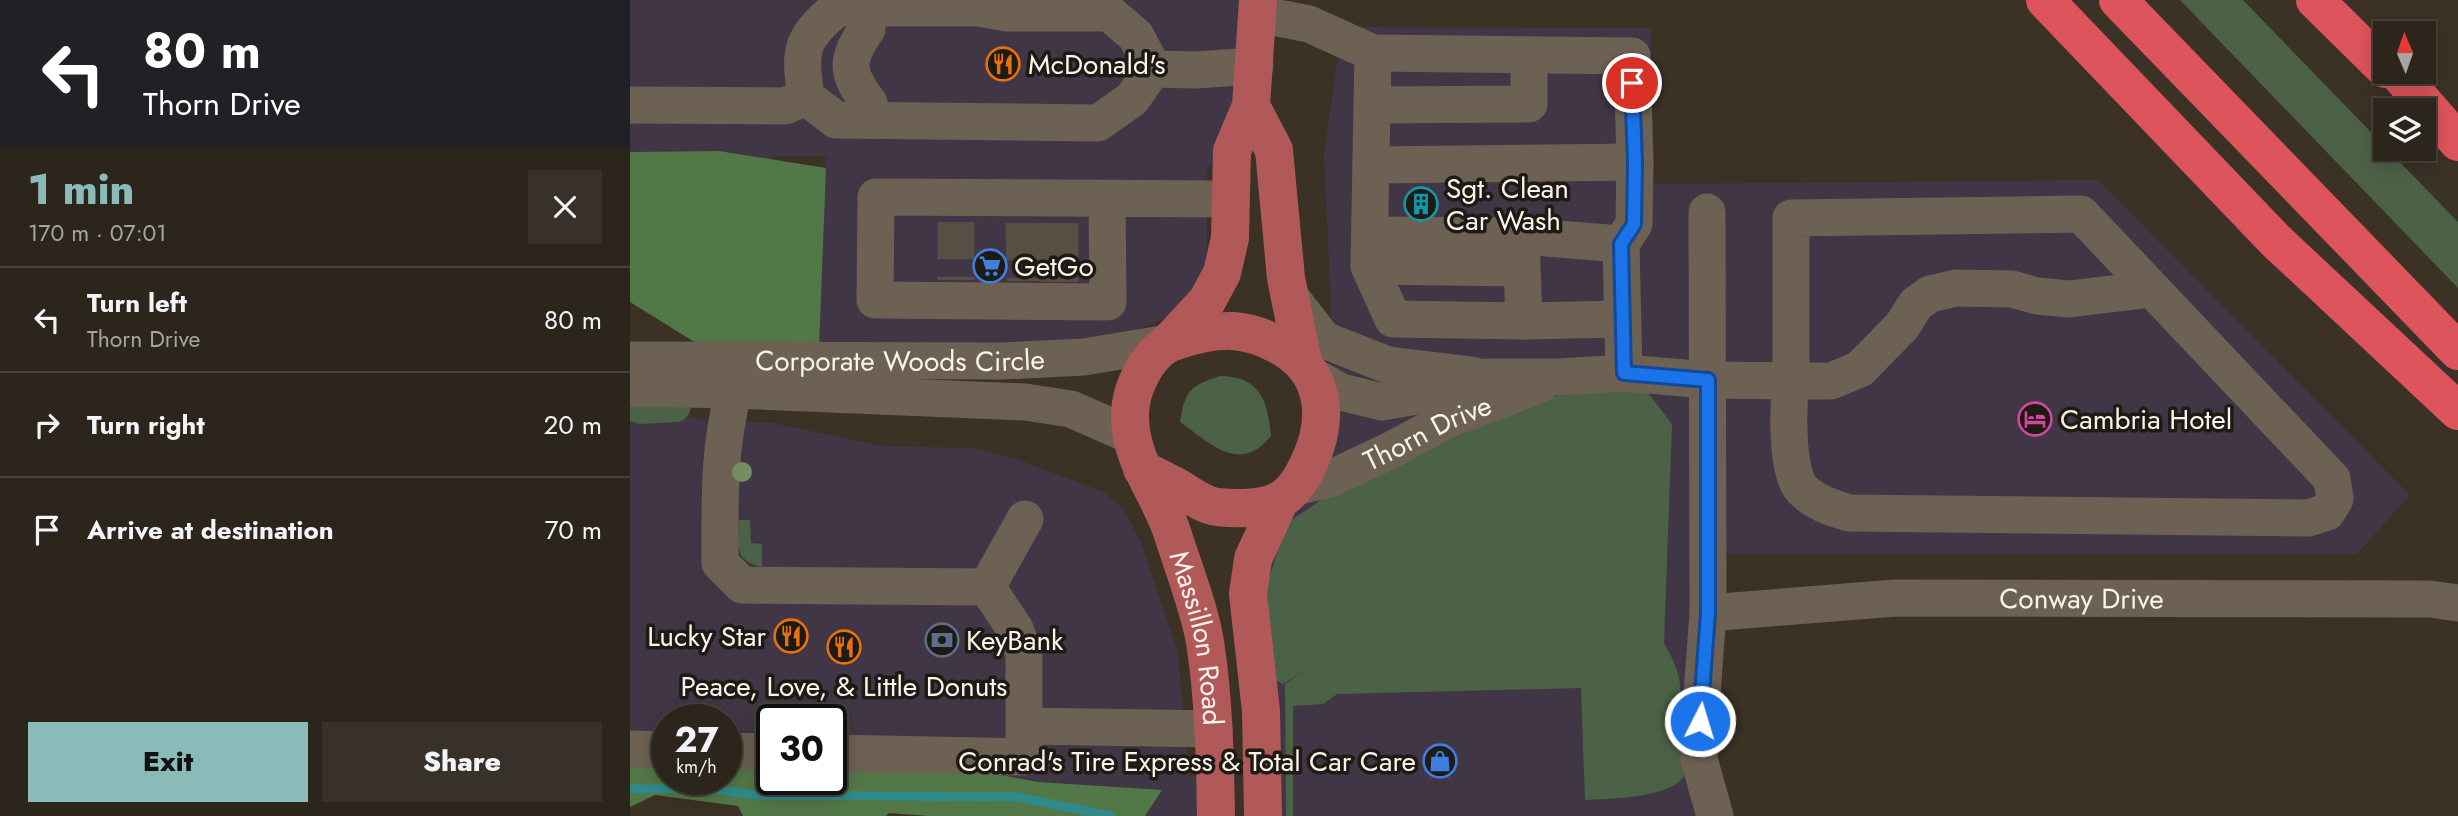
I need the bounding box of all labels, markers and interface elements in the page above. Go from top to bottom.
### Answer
text: 80 m [143,16,261,86]
north arrow [2373,21,2436,84]
map controls [2373,21,2436,161]
icon: left [28,28,119,119]
place label: McDonald's [1028,44,1165,85]
restaurant icon: McDonald's [984,45,1022,83]
pin [1602,53,1662,113]
icon: arrive [1613,64,1651,102]
text: Thorn Drive [143,81,301,127]
button: layers [2373,98,2436,161]
text: 1 min [28,159,134,220]
place label: Sgt. Clean Car Wash [1446,168,1569,241]
button: close [528,170,602,244]
building icon: Sgt. Clean Car Wash [1402,185,1440,223]
text: 170 m · 07:01 [28,216,167,250]
place label: GetGo [1014,246,1094,287]
supermarket icon: GetGo [971,247,1009,285]
text: Turn left [87,284,187,322]
icon: left [28,301,66,339]
text: 80 m [544,301,602,339]
text: Thorn Drive [87,322,200,356]
street label: Corporate Woods Circle [755,338,1046,382]
street label: Thorn Drive [1357,384,1497,481]
place label: Cambria Hotel [2060,399,2232,440]
hotel icon: Cambria Hotel [2016,400,2054,438]
icon: right [28,406,66,444]
text: Turn right [87,406,205,444]
text: 20 m [544,406,602,444]
icon: arrive [28,511,66,549]
text: Arrive at destination [87,511,334,549]
text: 70 m [545,511,602,549]
street label: Massillon Road [1159,545,1234,727]
street label: Conway Drive [1999,578,2164,619]
place label: Lucky Star [647,616,766,657]
restaurant icon: Lucky Star [772,617,810,655]
place label: KeyBank [966,620,1064,661]
bank icon: KeyBank [923,621,961,659]
restaurant icon: Peace, Love, & Little Donuts [825,628,863,666]
place label: Peace, Love, & Little Donuts [681,666,1007,707]
position arrow [1663,684,1737,758]
speed limit sign: 30 [756,704,847,795]
text: 27 [674,715,719,765]
button: Exit [28,722,308,802]
button: Share [322,722,602,802]
place label: Conrad's Tire Express & Total Car Care [958,741,1416,782]
shop icon: Conrad's Tire Express & Total Car Care [1421,742,1459,780]
text: km/h [676,754,717,780]

